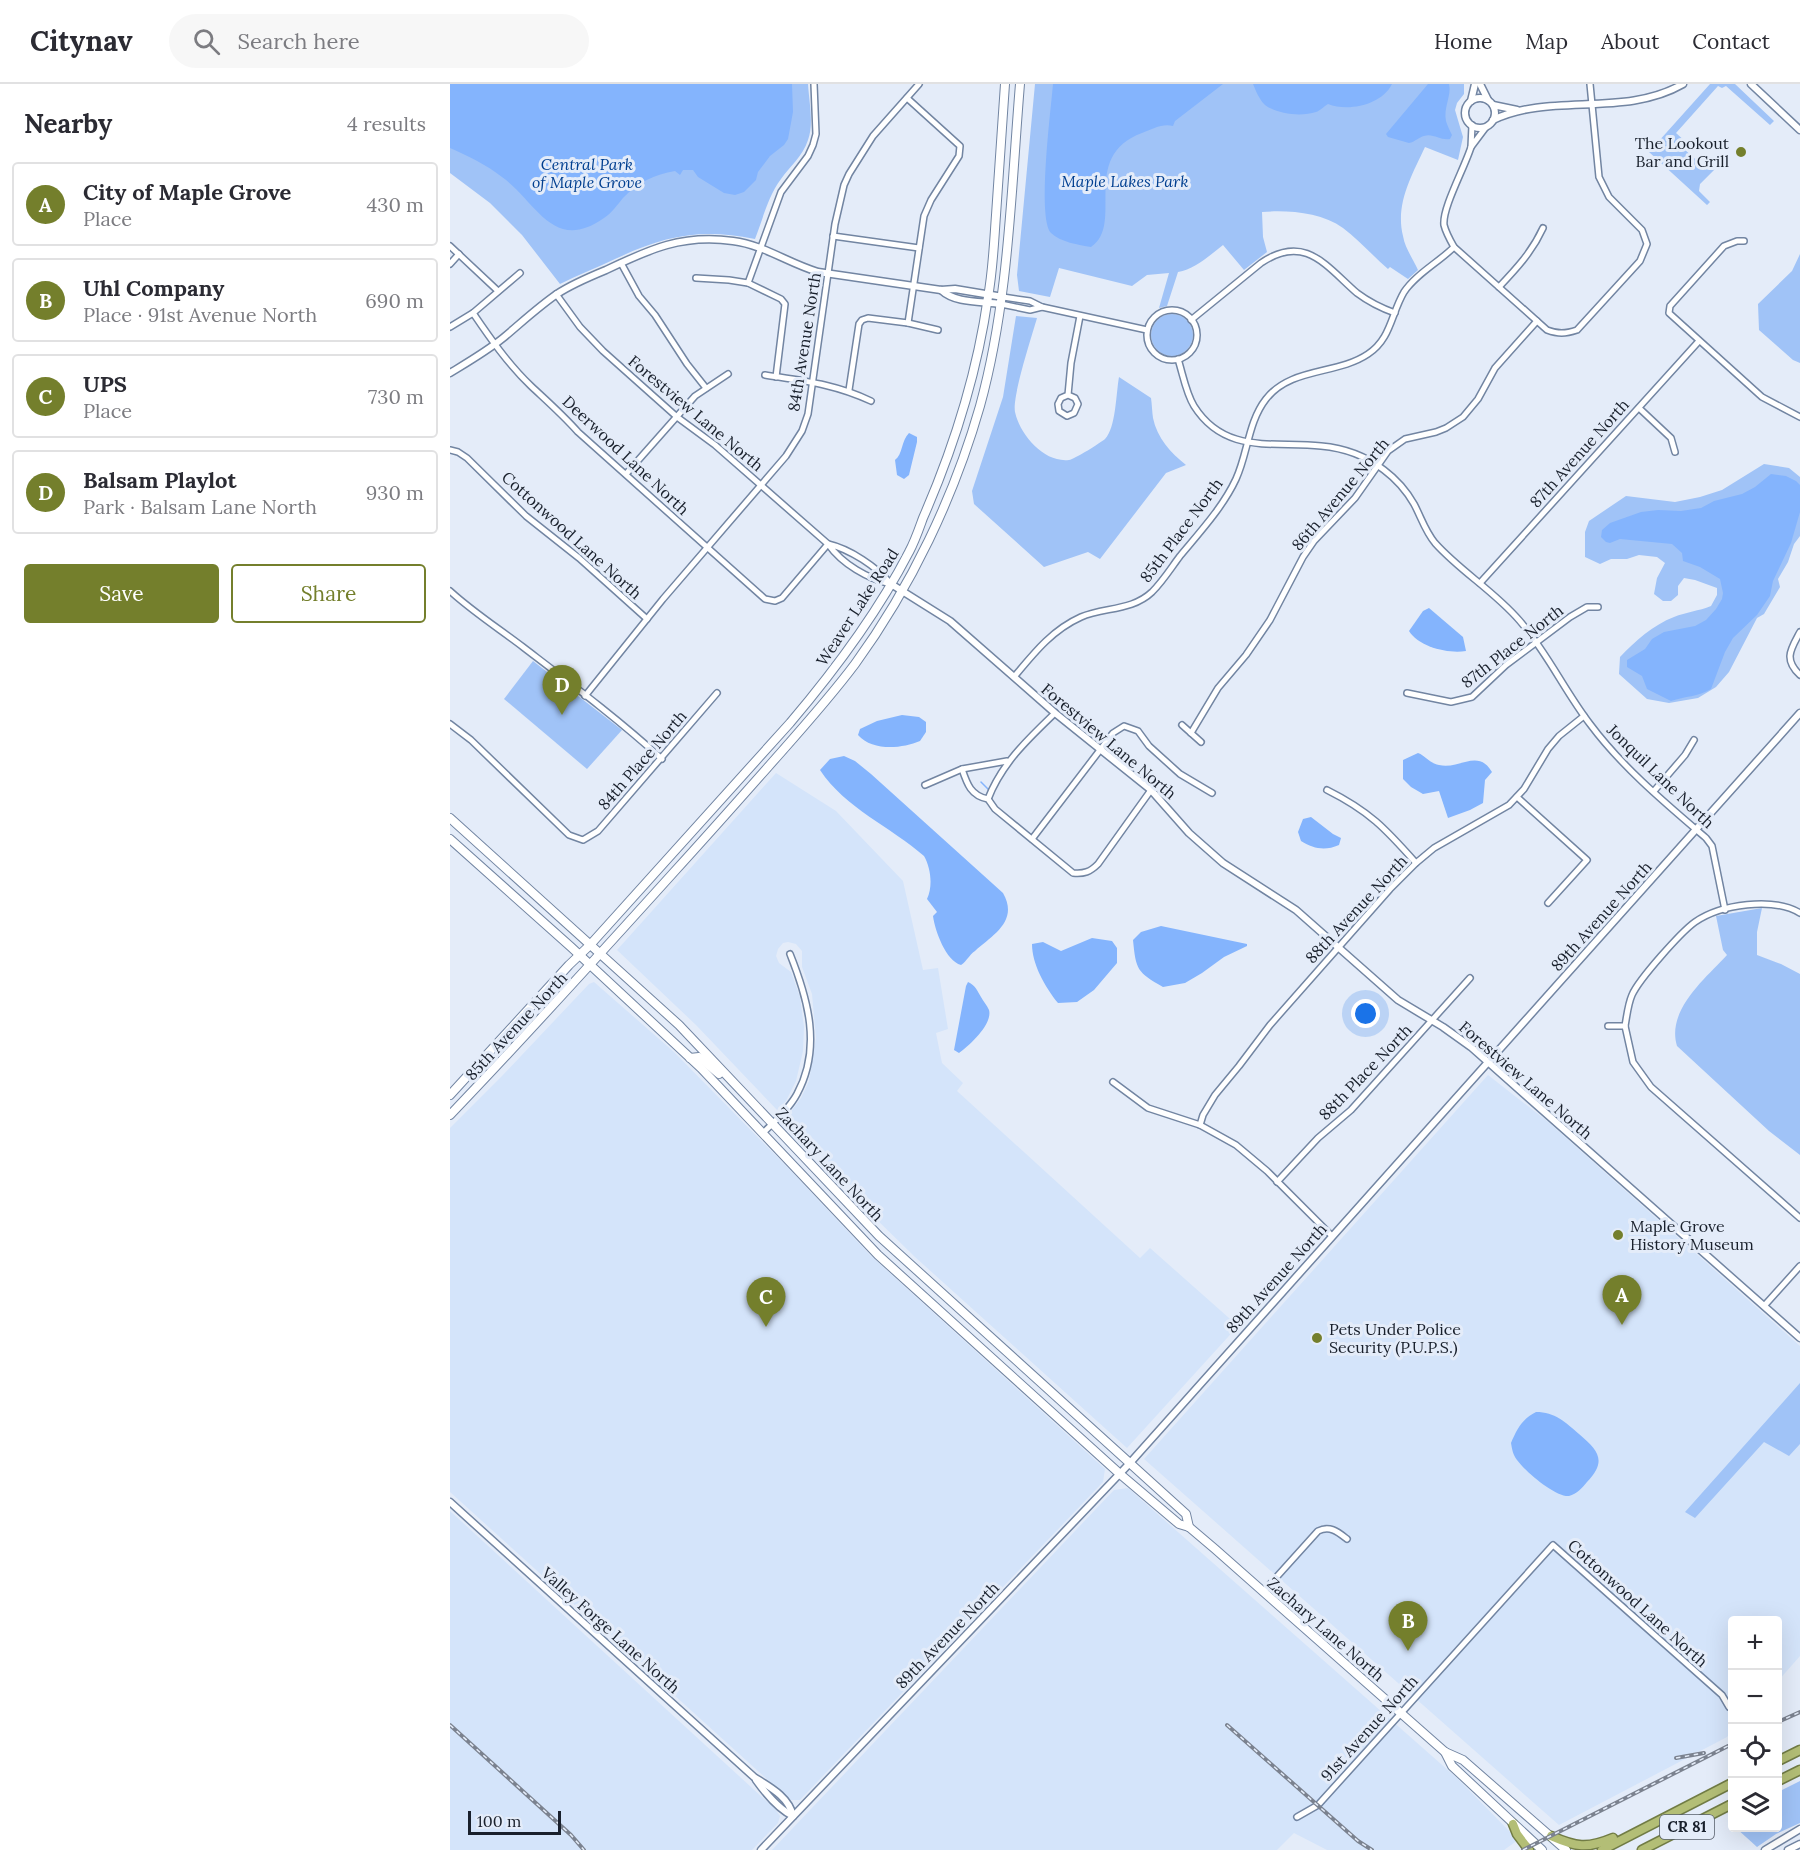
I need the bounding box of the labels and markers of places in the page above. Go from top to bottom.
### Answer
place label: The Lookout Bar and Grill [1635,133,1730,171]
marker: The Lookout Bar and Grill [1734,145,1748,159]
pin: D [542,666,582,715]
place label: Maple Grove History Museum [1630,1216,1754,1254]
marker: Maple Grove History Museum [1611,1228,1625,1242]
pin: A [1602,1276,1642,1325]
pin: C [746,1278,786,1327]
place label: Pets Under Police Security (P.U.P.S.) [1329,1319,1461,1358]
marker: Pets Under Police Security (P.U.P.S.) [1310,1331,1324,1345]
pin: B [1388,1602,1428,1651]

